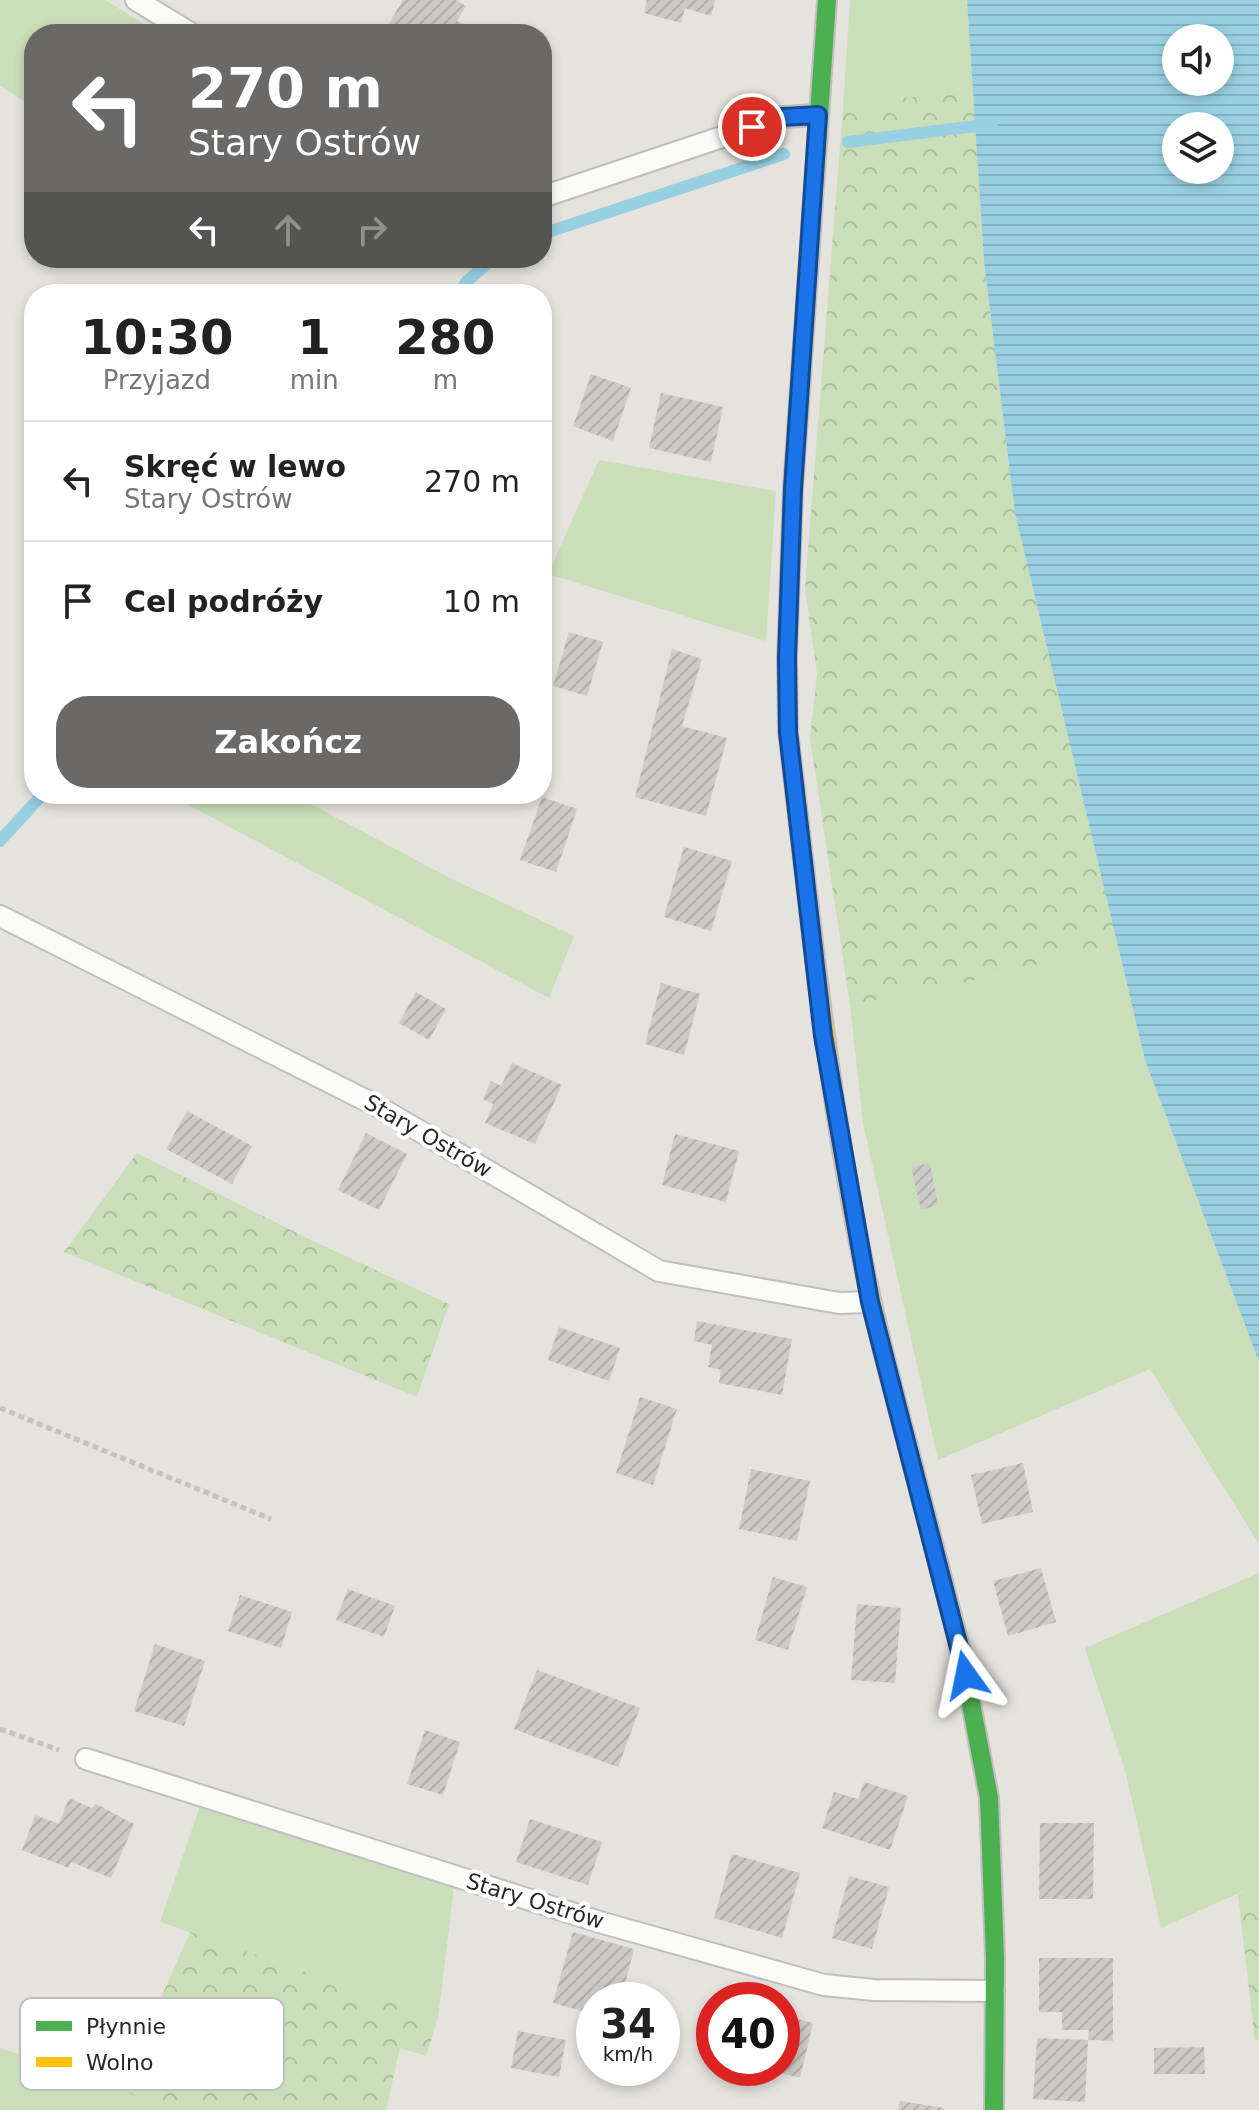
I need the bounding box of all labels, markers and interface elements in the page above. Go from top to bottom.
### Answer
map controls [1162,24,1234,184]
button: sound [1162,24,1234,96]
text: 270 m [188,55,383,120]
icon: left [56,56,160,160]
pin [718,93,786,161]
icon: arrive [730,105,774,149]
button: layers [1162,112,1234,184]
text: Stary Ostrów [188,122,421,163]
icon: left [182,208,226,252]
icon: ahead [266,208,310,252]
icon: right [350,208,394,252]
text: 10:30 [80,309,233,365]
text: 1 [298,309,331,365]
text: 280 [395,309,495,365]
text: Przyjazd [103,365,211,395]
text: min [290,365,339,395]
text: m [433,365,458,395]
text: Skręć w lewo [124,449,346,484]
icon: left [56,459,100,503]
text: 270 m [424,464,520,499]
text: Stary Ostrów [124,484,292,514]
icon: arrive [56,579,100,623]
text: Cel podróży [124,584,323,619]
text: 10 m [443,584,520,619]
button: Zakończ [56,696,520,788]
street label: Stary Ostrów [360,1090,496,1182]
position arrow [924,1633,1008,1717]
street label: Stary Ostrów [463,1868,607,1934]
speed limit sign: 40 [696,1982,800,2086]
legend [20,1998,284,2090]
text: 34 [600,2001,656,2047]
text: Płynnie [86,2014,166,2039]
text: km/h [603,2042,653,2066]
text: Wolno [86,2050,153,2075]

